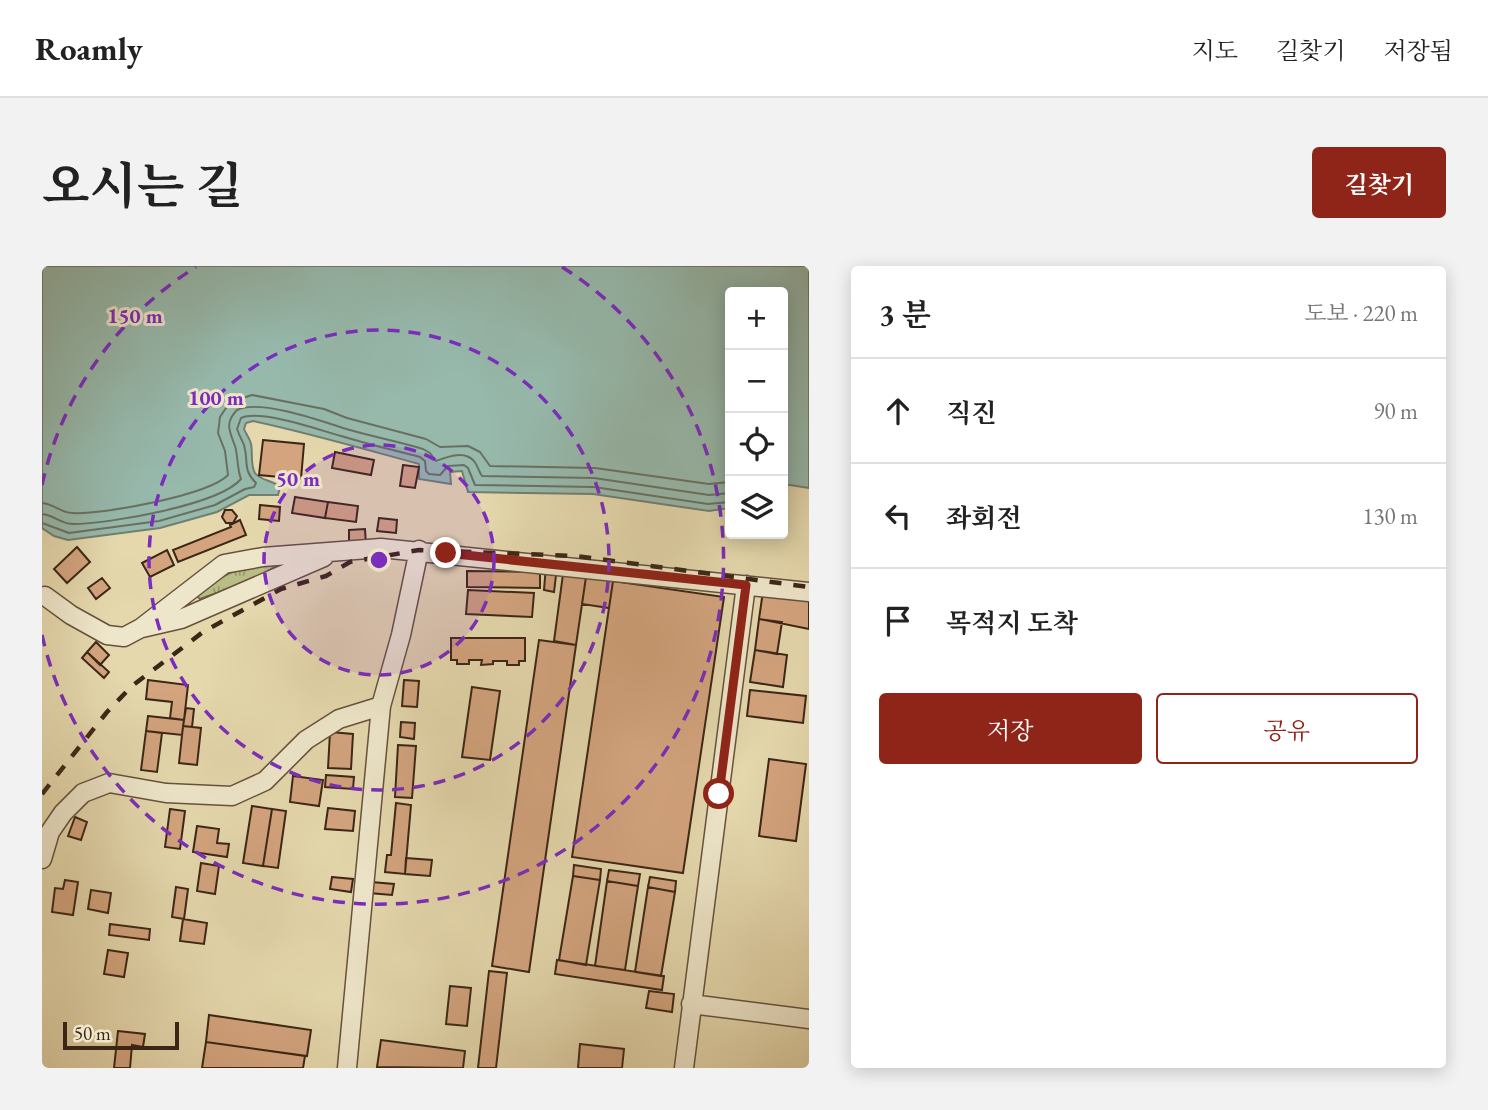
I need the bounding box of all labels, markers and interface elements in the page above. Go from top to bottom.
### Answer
text: Roamly [35,27,143,70]
text: 지도 [1192,35,1238,66]
text: 길찾기 [1276,35,1345,66]
text: 저장됨 [1383,35,1453,66]
button: 길찾기 [1312,147,1446,218]
text: 오시는 길 [42,154,243,218]
map controls [725,287,788,539]
button: + [725,287,788,350]
text: 3 분 [879,295,931,334]
text: 도보 · 220 m [1304,298,1418,328]
text: 150 m [107,302,163,329]
button: − [725,350,788,413]
text: 100 m [188,384,244,411]
icon: ahead [879,392,917,430]
text: 직진 [946,396,996,430]
text: 90 m [1373,396,1418,426]
button: locate [725,413,788,476]
text: 50 m [276,465,320,492]
button: layers [725,476,788,539]
icon: left [879,497,917,535]
text: 좌회전 [946,501,1021,535]
text: 130 m [1362,501,1418,531]
route end [430,537,461,568]
centre of rings [367,548,391,572]
icon: arrive [879,602,917,640]
text: 목적지 도착 [946,606,1078,640]
button: 저장 [879,693,1142,764]
button: 공유 [1156,693,1418,764]
route start [703,778,734,809]
scale bar [63,1019,178,1051]
text: 50 m [74,1021,111,1046]

